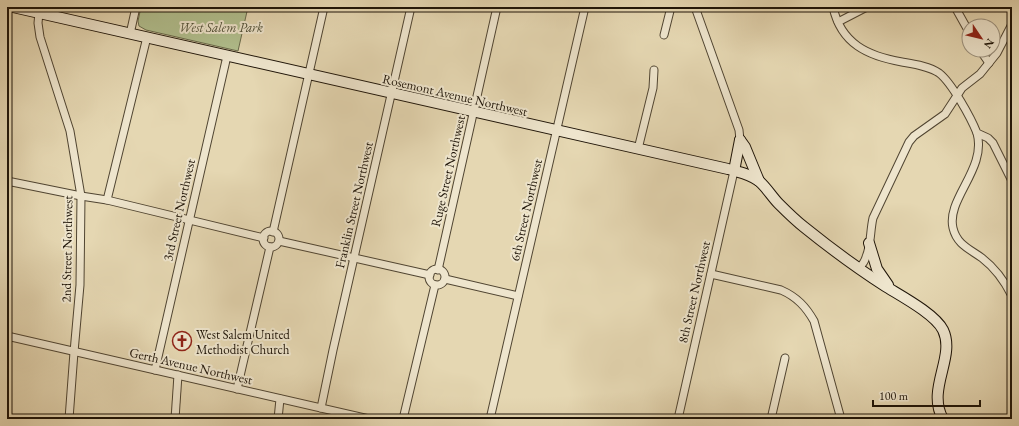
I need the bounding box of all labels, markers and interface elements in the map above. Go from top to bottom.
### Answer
north arrow [961,18,1001,58]
park label: West Salem Park [179,19,263,36]
text: N [981,36,997,51]
street label: Rosemont Avenue Northwest [381,70,529,120]
street label: Ruge Street Northwest [427,114,469,228]
street label: Franklin Street Northwest [331,140,377,270]
street label: 3rd Street Northwest [159,157,199,263]
street label: 6th Street Northwest [506,157,546,263]
street label: 2nd Street Northwest [58,195,76,303]
street label: 8th Street Northwest [674,239,714,345]
place label: West Salem United Methodist Church [196,326,290,358]
church icon: West Salem United Methodist Church [171,330,193,352]
street label: Gerth Avenue Northwest [128,344,254,388]
scale bar [873,382,980,408]
text: 100 m [879,388,909,404]

